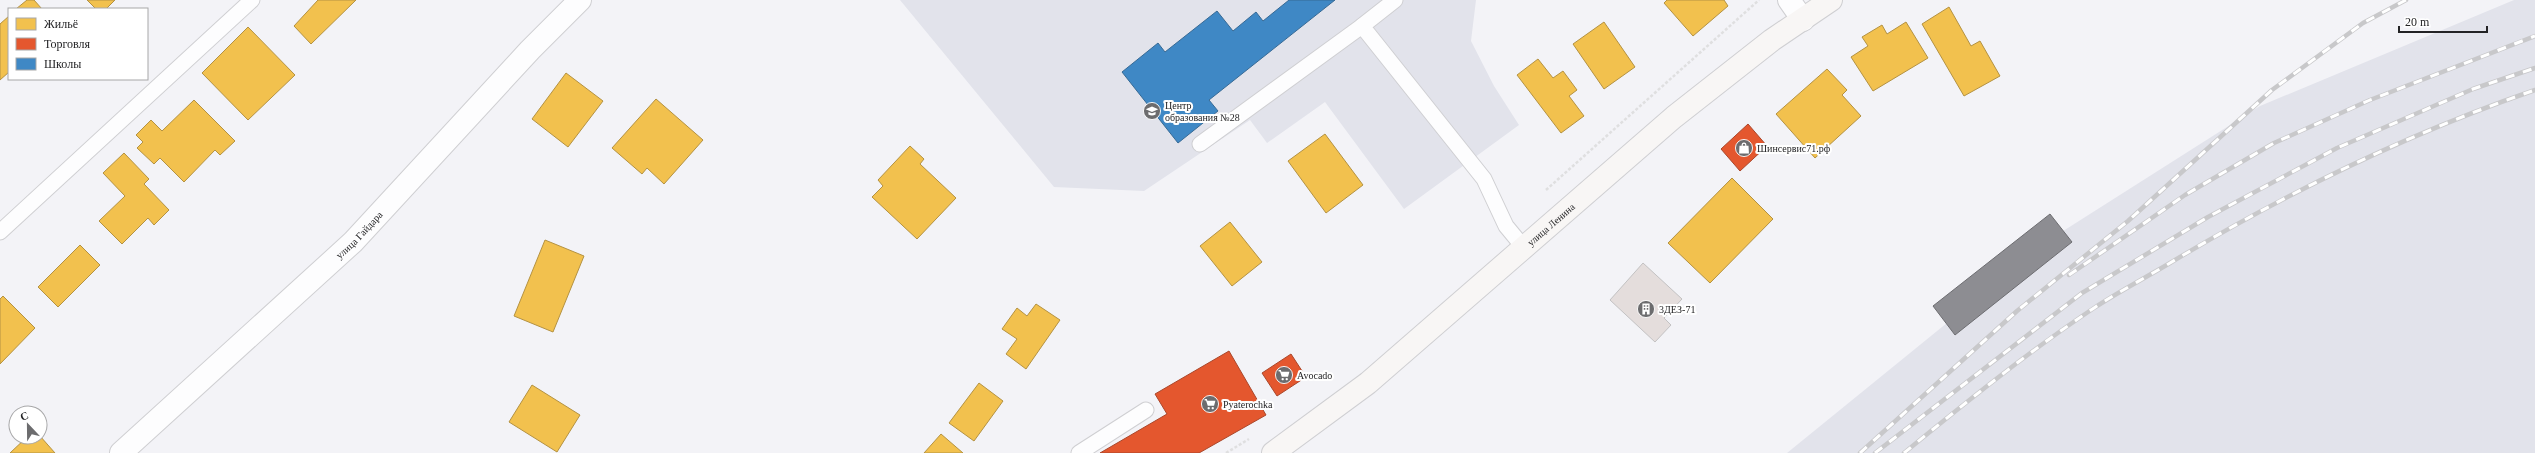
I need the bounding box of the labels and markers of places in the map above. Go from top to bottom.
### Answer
place label: Центр образования №28 [1165,100,1240,123]
school or university icon: Центр образования №28 [1142,101,1162,121]
shop icon: Шинсервис71.рф [1734,138,1754,158]
place label: Шинсервис71.рф [1757,143,1831,154]
building icon: 3ДЕЗ-71 [1636,299,1656,319]
place label: 3ДЕЗ-71 [1659,304,1695,315]
supermarket icon: Avocado [1274,365,1294,385]
place label: Avocado [1297,370,1332,381]
supermarket icon: Pyaterochka [1200,394,1220,414]
place label: Pyaterochka [1223,399,1273,410]

